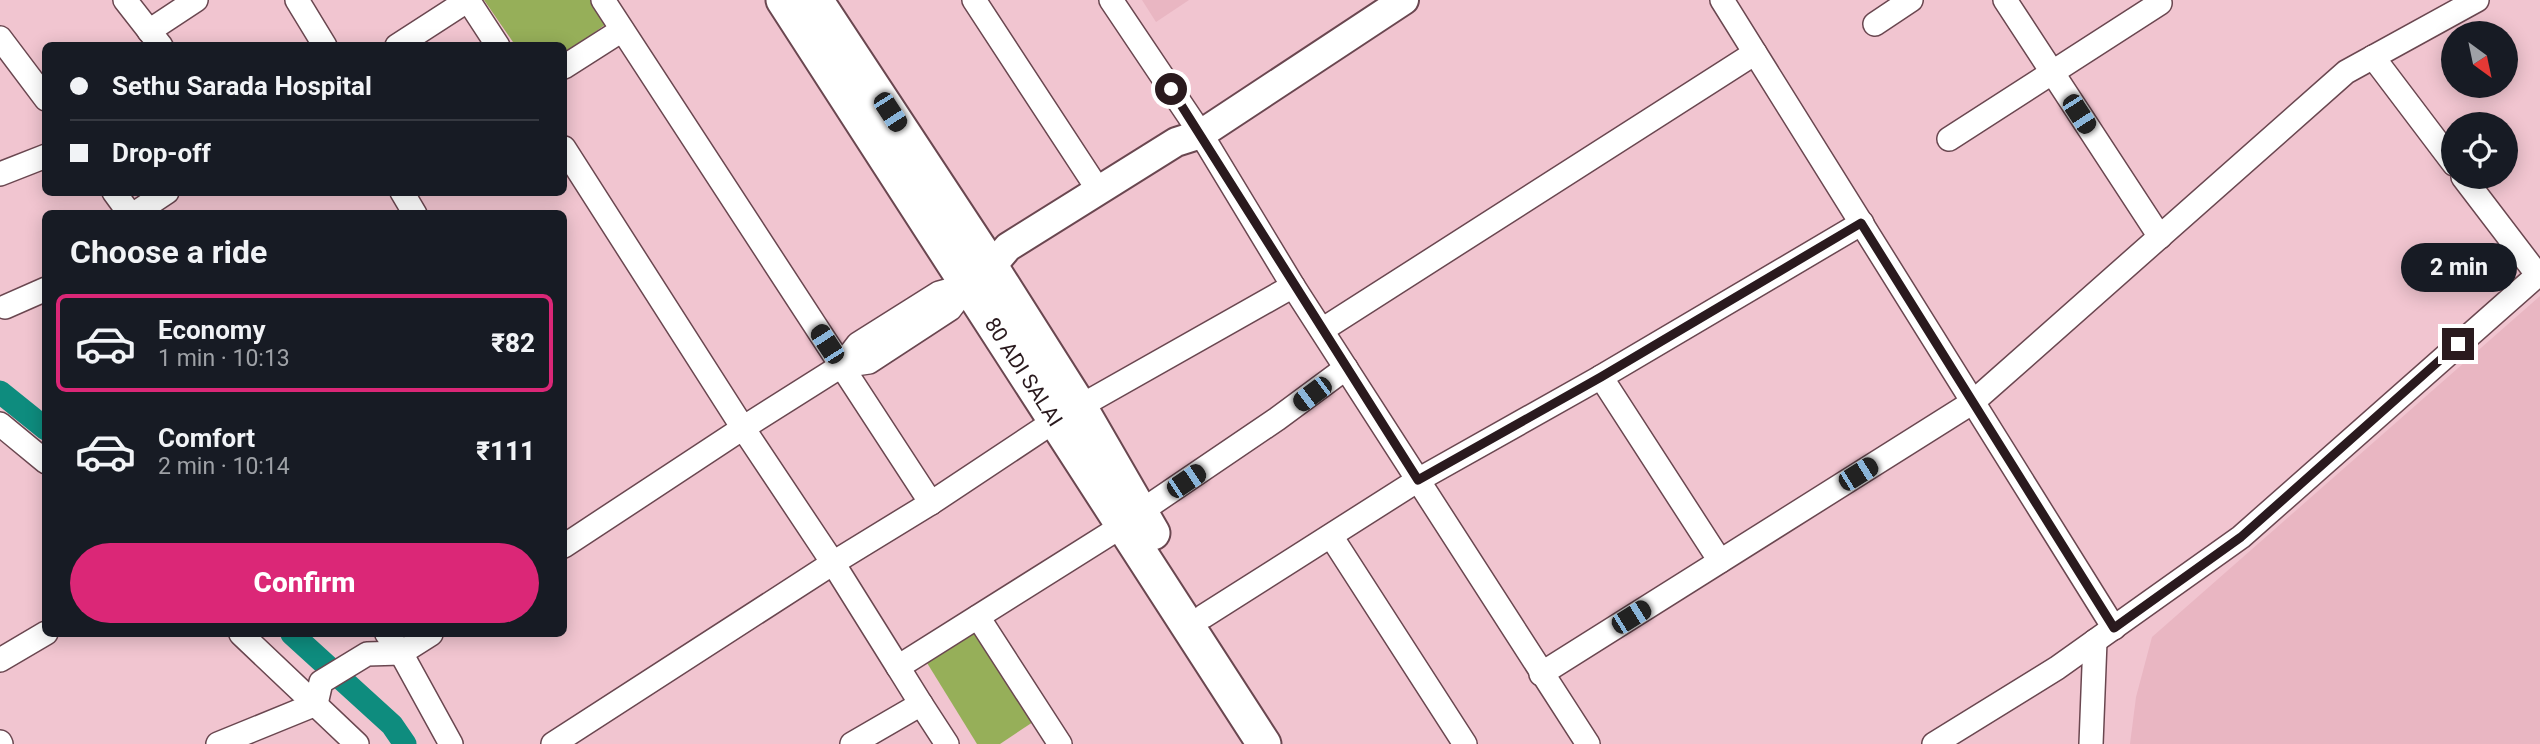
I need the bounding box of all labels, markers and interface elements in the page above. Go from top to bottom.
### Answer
north arrow [2441,21,2518,98]
map controls [2441,21,2518,189]
text: Sethu Sarada Hospital [112,71,372,101]
route start [1155,73,1187,105]
car [870,89,911,135]
car [2059,91,2100,137]
button: locate [2441,112,2518,189]
text: Drop-off [112,138,211,168]
text: Choose a ride [70,233,267,271]
callout: 2 min [2400,243,2516,292]
text: 2 min [2430,254,2488,281]
icon: car [74,312,137,375]
street label: 80 ADI SALAI [980,313,1067,431]
text: Economy [158,315,265,345]
car [807,321,848,367]
text: ₹82 [491,328,535,358]
route end [2442,328,2474,360]
text: 1 min · 10:13 [158,345,290,372]
car [1289,373,1336,415]
icon: car [74,420,137,483]
text: Comfort [158,423,255,453]
text: ₹111 [476,436,535,466]
text: 2 min · 10:14 [158,453,290,480]
car [1835,454,1882,494]
car [1163,461,1210,501]
button: Confirm [70,543,539,623]
car [1608,597,1655,637]

